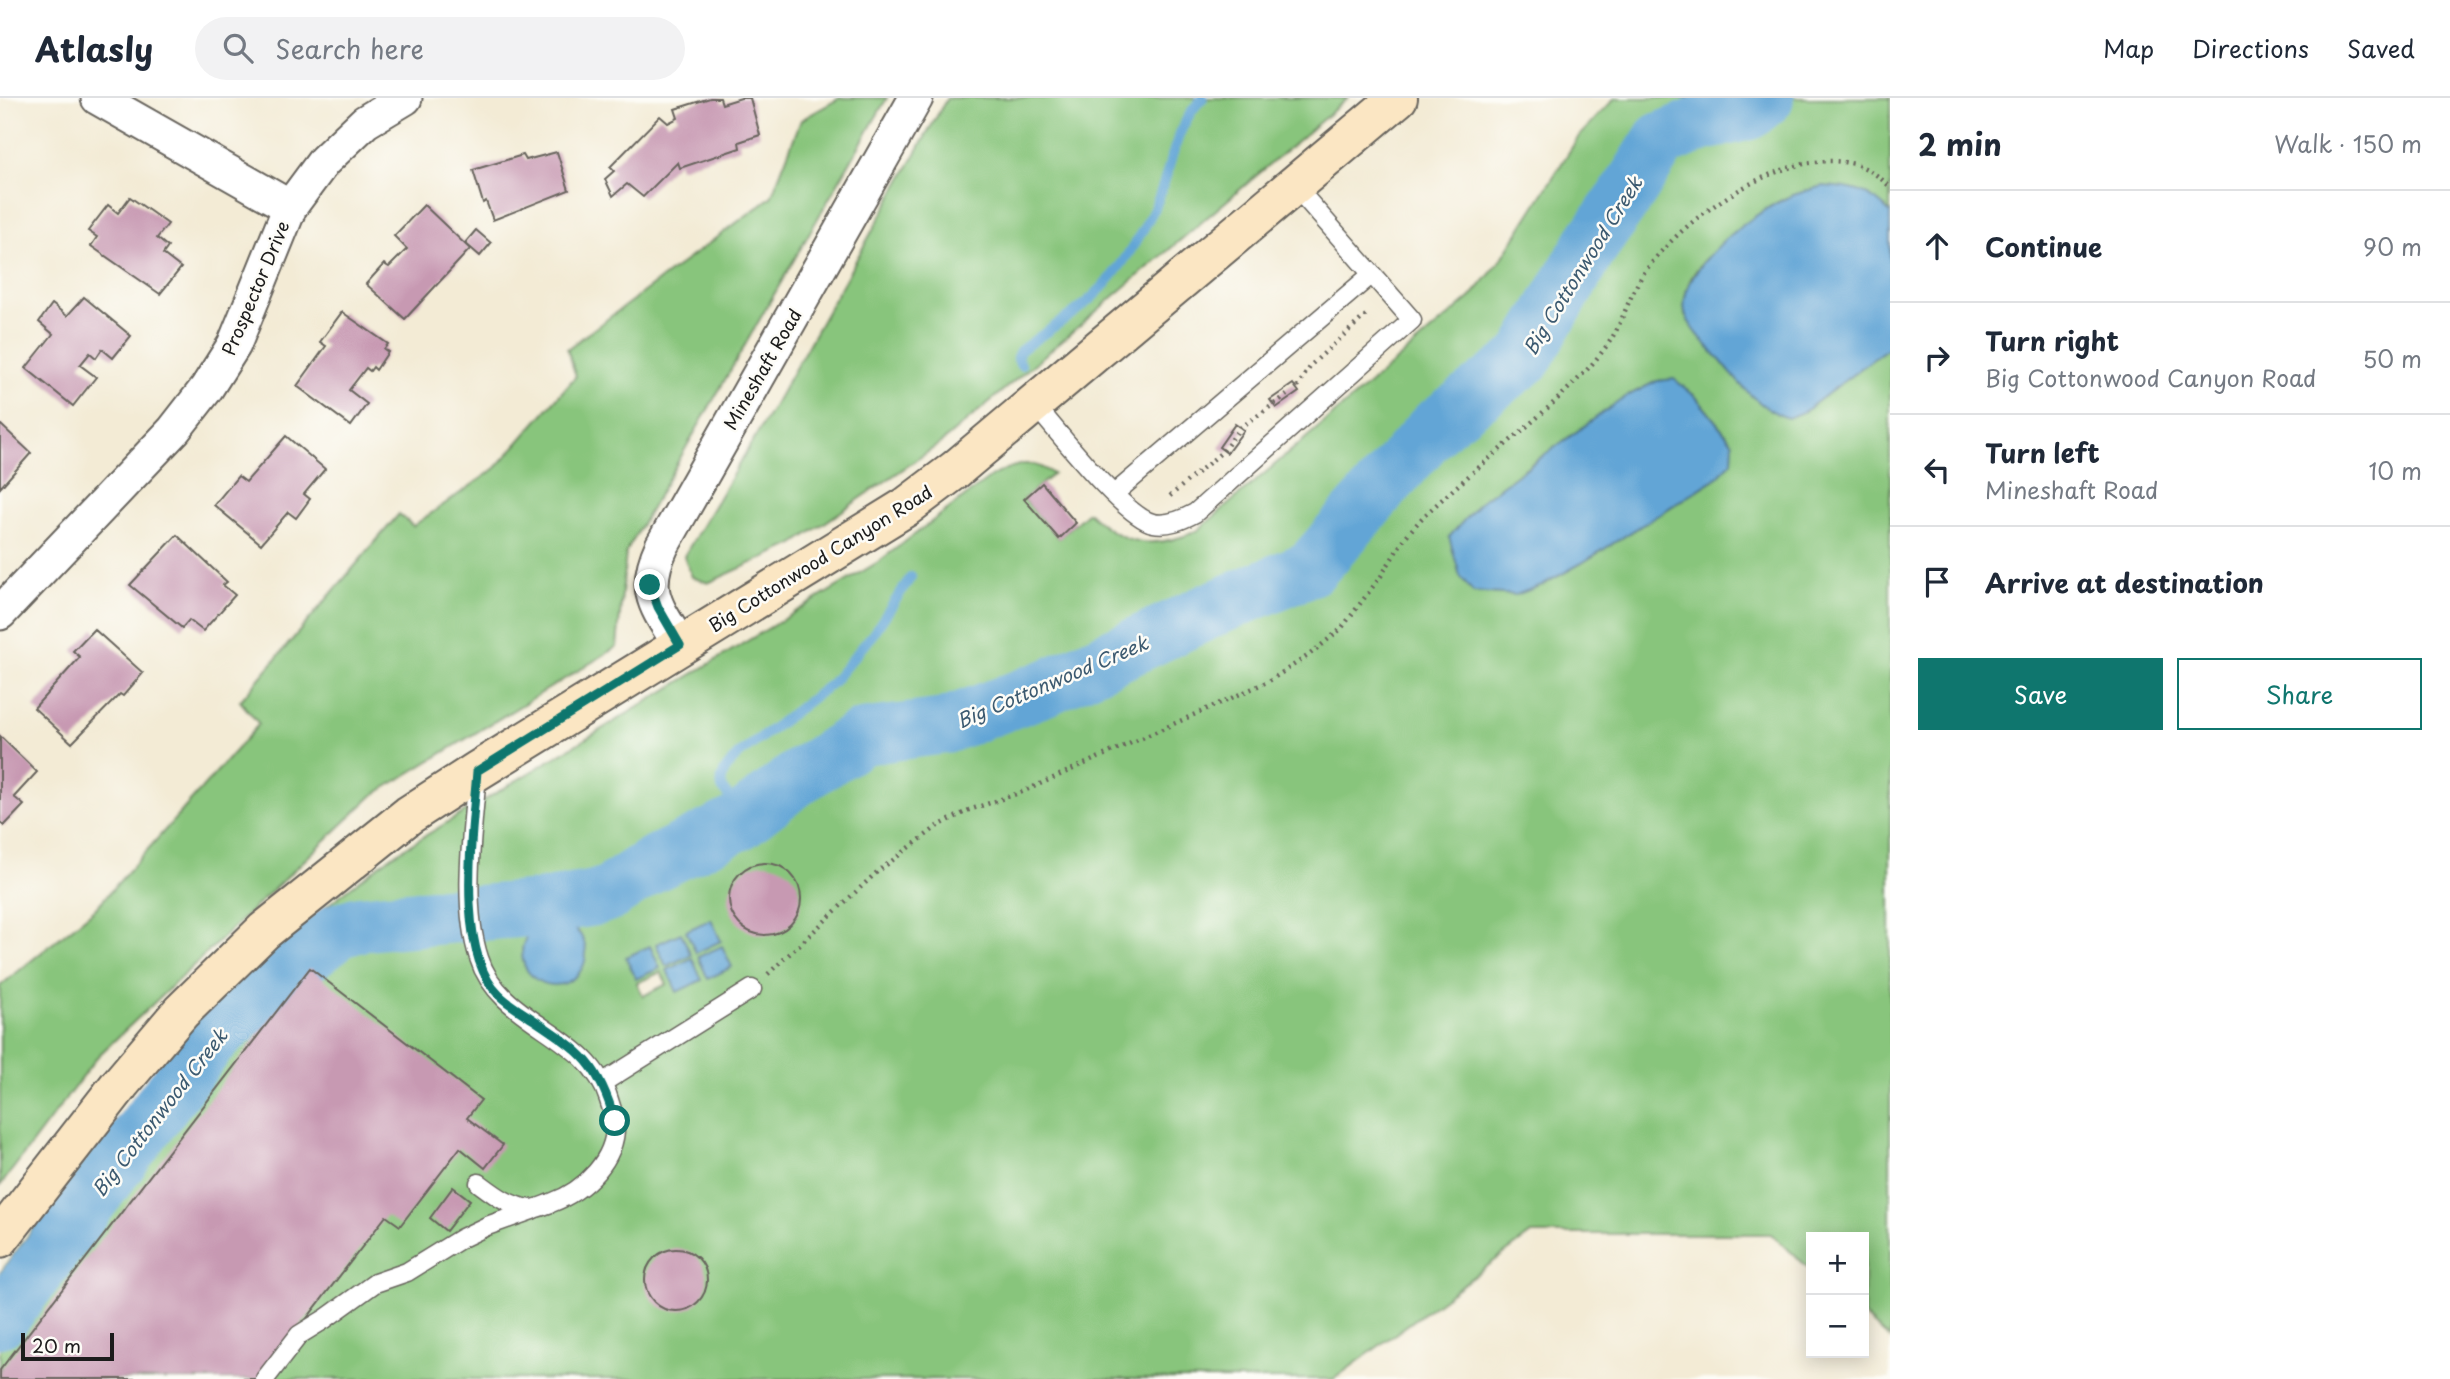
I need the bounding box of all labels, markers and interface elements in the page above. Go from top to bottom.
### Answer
search box [195,17,685,80]
text: Atlasly [35,23,153,73]
icon: search [219,29,257,67]
text: Search here [275,29,424,68]
text: Map [2103,30,2154,66]
text: Directions [2192,30,2309,66]
text: Saved [2347,30,2415,66]
text: 2 min [1918,121,2002,166]
text: Walk · 150 m [2274,126,2422,161]
water label: Big Cottonwood Creek [1516,169,1649,360]
street label: Prospector Drive [214,216,296,360]
icon: ahead [1918,227,1956,265]
text: Continue [1985,227,2102,266]
text: 90 m [2363,229,2422,264]
street label: Mineshaft Road [716,303,808,435]
text: Turn right [1985,321,2119,360]
icon: right [1918,339,1956,377]
text: 50 m [2362,341,2422,376]
text: Big Cottonwood Canyon Road [1985,360,2317,395]
text: Turn left [1985,433,2100,472]
icon: left [1918,451,1956,489]
text: 10 m [2368,453,2422,488]
text: Mineshaft Road [1985,472,2158,507]
street label: Big Cottonwood Canyon Road [703,478,937,638]
icon: arrive [1918,563,1956,601]
text: Arrive at destination [1985,563,2264,602]
route end [634,569,665,600]
water label: Big Cottonwood Creek [952,627,1153,734]
button: Save [1918,658,2163,730]
button: Share [2177,658,2422,730]
water label: Big Cottonwood Creek [85,1021,234,1202]
route start [599,1105,630,1136]
map controls [1806,1232,1869,1358]
button: + [1806,1232,1869,1295]
button: − [1806,1295,1869,1358]
scale bar [21,1330,114,1362]
text: 20 m [32,1331,81,1359]

